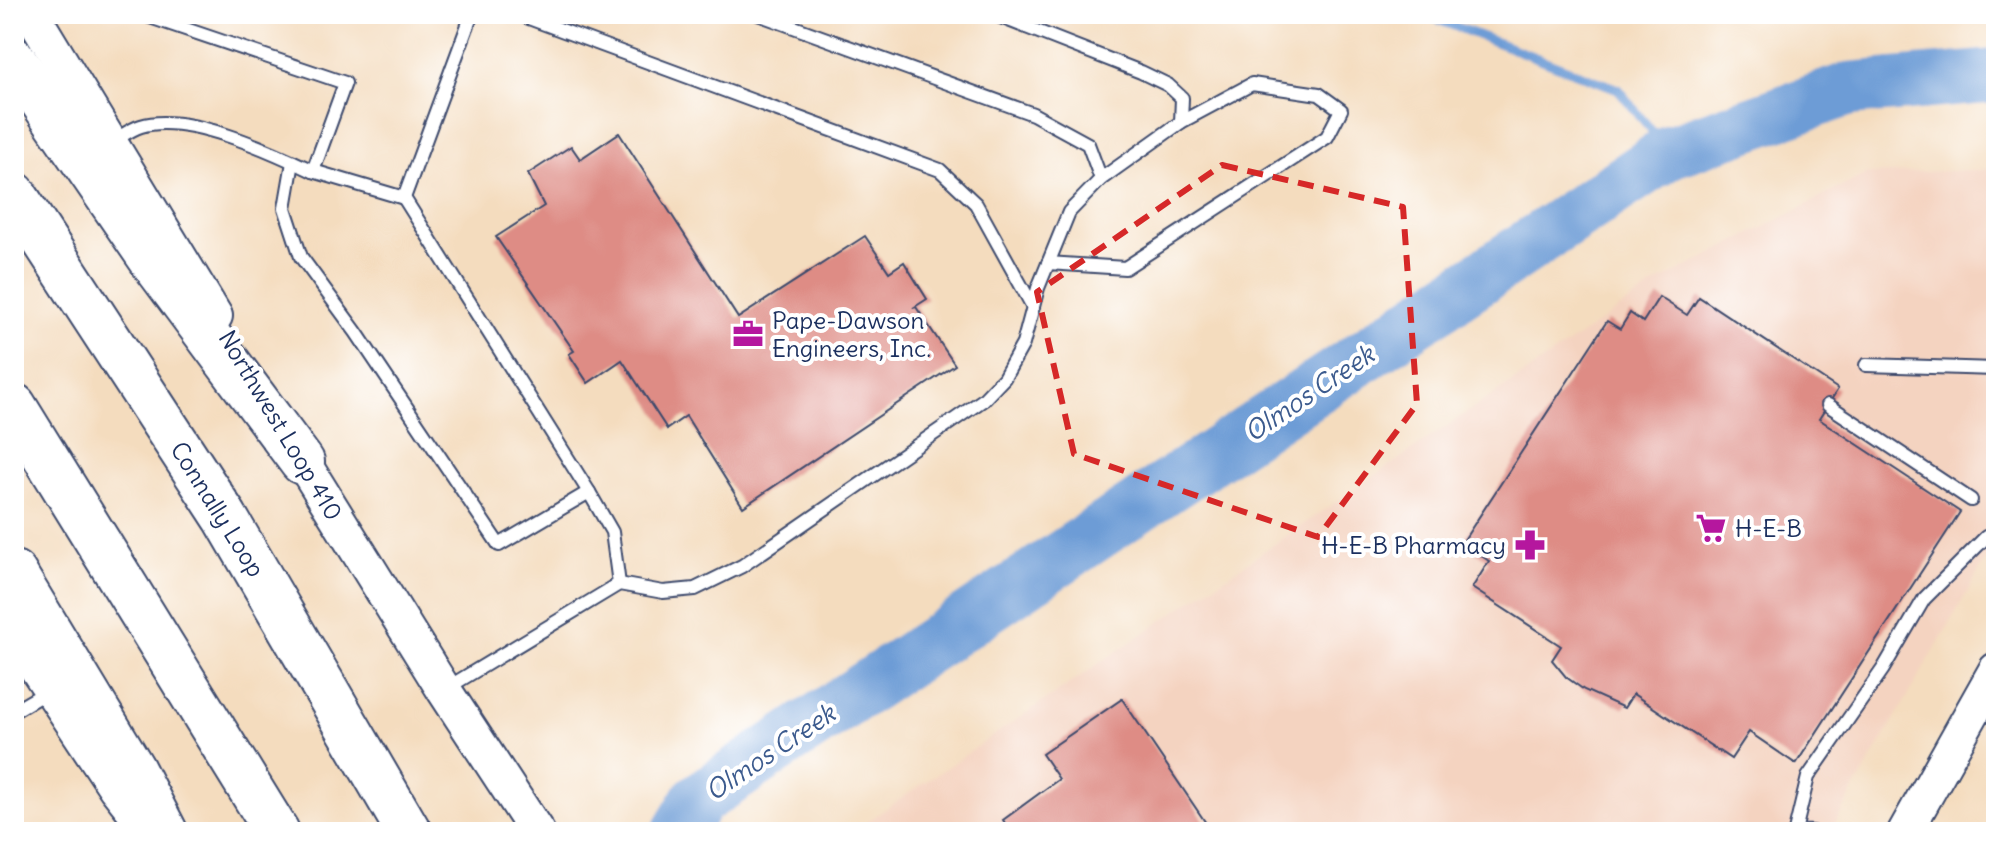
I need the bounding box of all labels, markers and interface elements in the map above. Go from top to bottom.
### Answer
place label: Pape-Dawson Engineers, Inc. [772,305,931,363]
office icon: Pape-Dawson Engineers, Inc. [731,317,765,351]
street label: Northwest Loop 410 [213,325,349,525]
water label: Olmos Creek [1238,337,1382,448]
street label: Connally Loop [164,436,272,582]
supermarket icon: H-E-B [1694,511,1728,545]
place label: H-E-B [1735,513,1802,543]
pharmacy icon: H-E-B Pharmacy [1513,528,1547,562]
place label: H-E-B Pharmacy [1321,530,1506,560]
water label: Olmos Creek [699,696,843,807]

